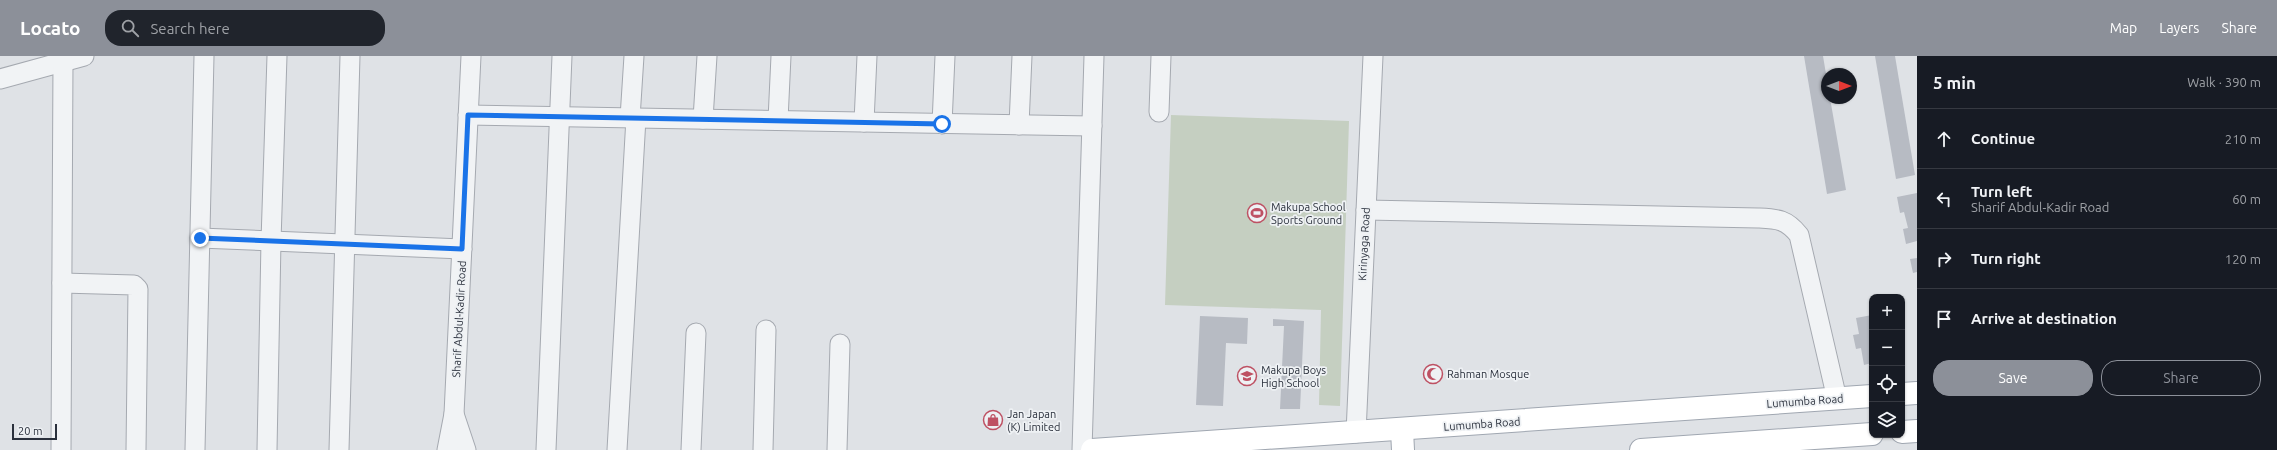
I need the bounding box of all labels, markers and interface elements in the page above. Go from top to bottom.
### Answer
search box [105,10,385,46]
text: Locato [20,17,81,39]
icon: search [119,17,141,39]
text: Search here [151,20,230,37]
text: Map [2110,20,2137,36]
text: Layers [2159,20,2199,36]
text: Share [2221,20,2257,36]
north arrow [1821,68,1857,104]
text: 5 min [1933,73,1976,92]
text: Walk · 390 m [2187,75,2261,89]
route start [933,115,951,133]
icon: ahead [1933,128,1955,150]
text: Continue [1971,130,2035,147]
text: 210 m [2225,132,2261,146]
text: Turn left [1971,183,2032,200]
icon: left [1933,188,1955,210]
text: 60 m [2232,192,2261,206]
text: Sharif Abdul-Kadir Road [1971,200,2109,214]
place label: Makupa School Sports Ground [1271,201,1346,226]
sports icon: Makupa School Sports Ground [1246,202,1268,224]
street label: Kirinyaga Road [1356,207,1372,281]
route end [191,229,209,247]
icon: right [1933,248,1955,270]
text: Turn right [1971,250,2041,267]
text: 120 m [2225,252,2261,266]
street label: Sharif Abdul-Kadir Road [450,260,468,378]
map controls [1869,294,1905,438]
button: + [1869,294,1905,330]
icon: arrive [1933,308,1955,330]
text: Arrive at destination [1971,310,2117,327]
button: − [1869,330,1905,366]
button: Save [1933,360,2093,396]
button: Share [2101,360,2261,396]
mosque icon: Rahman Mosque [1422,363,1444,385]
place label: Makupa Boys High School [1261,364,1326,389]
school or university icon: Makupa Boys High School [1236,365,1258,387]
button: locate [1869,366,1905,402]
place label: Rahman Mosque [1447,368,1529,380]
street label: Lumumba Road [1766,392,1844,410]
button: layers [1869,402,1905,438]
place label: Jan Japan (K) Limited [1007,408,1060,434]
shop icon: Jan Japan (K) Limited [982,409,1004,431]
street label: Lumumba Road [1443,415,1521,433]
scale bar [12,422,57,441]
text: 20 m [18,425,42,437]

